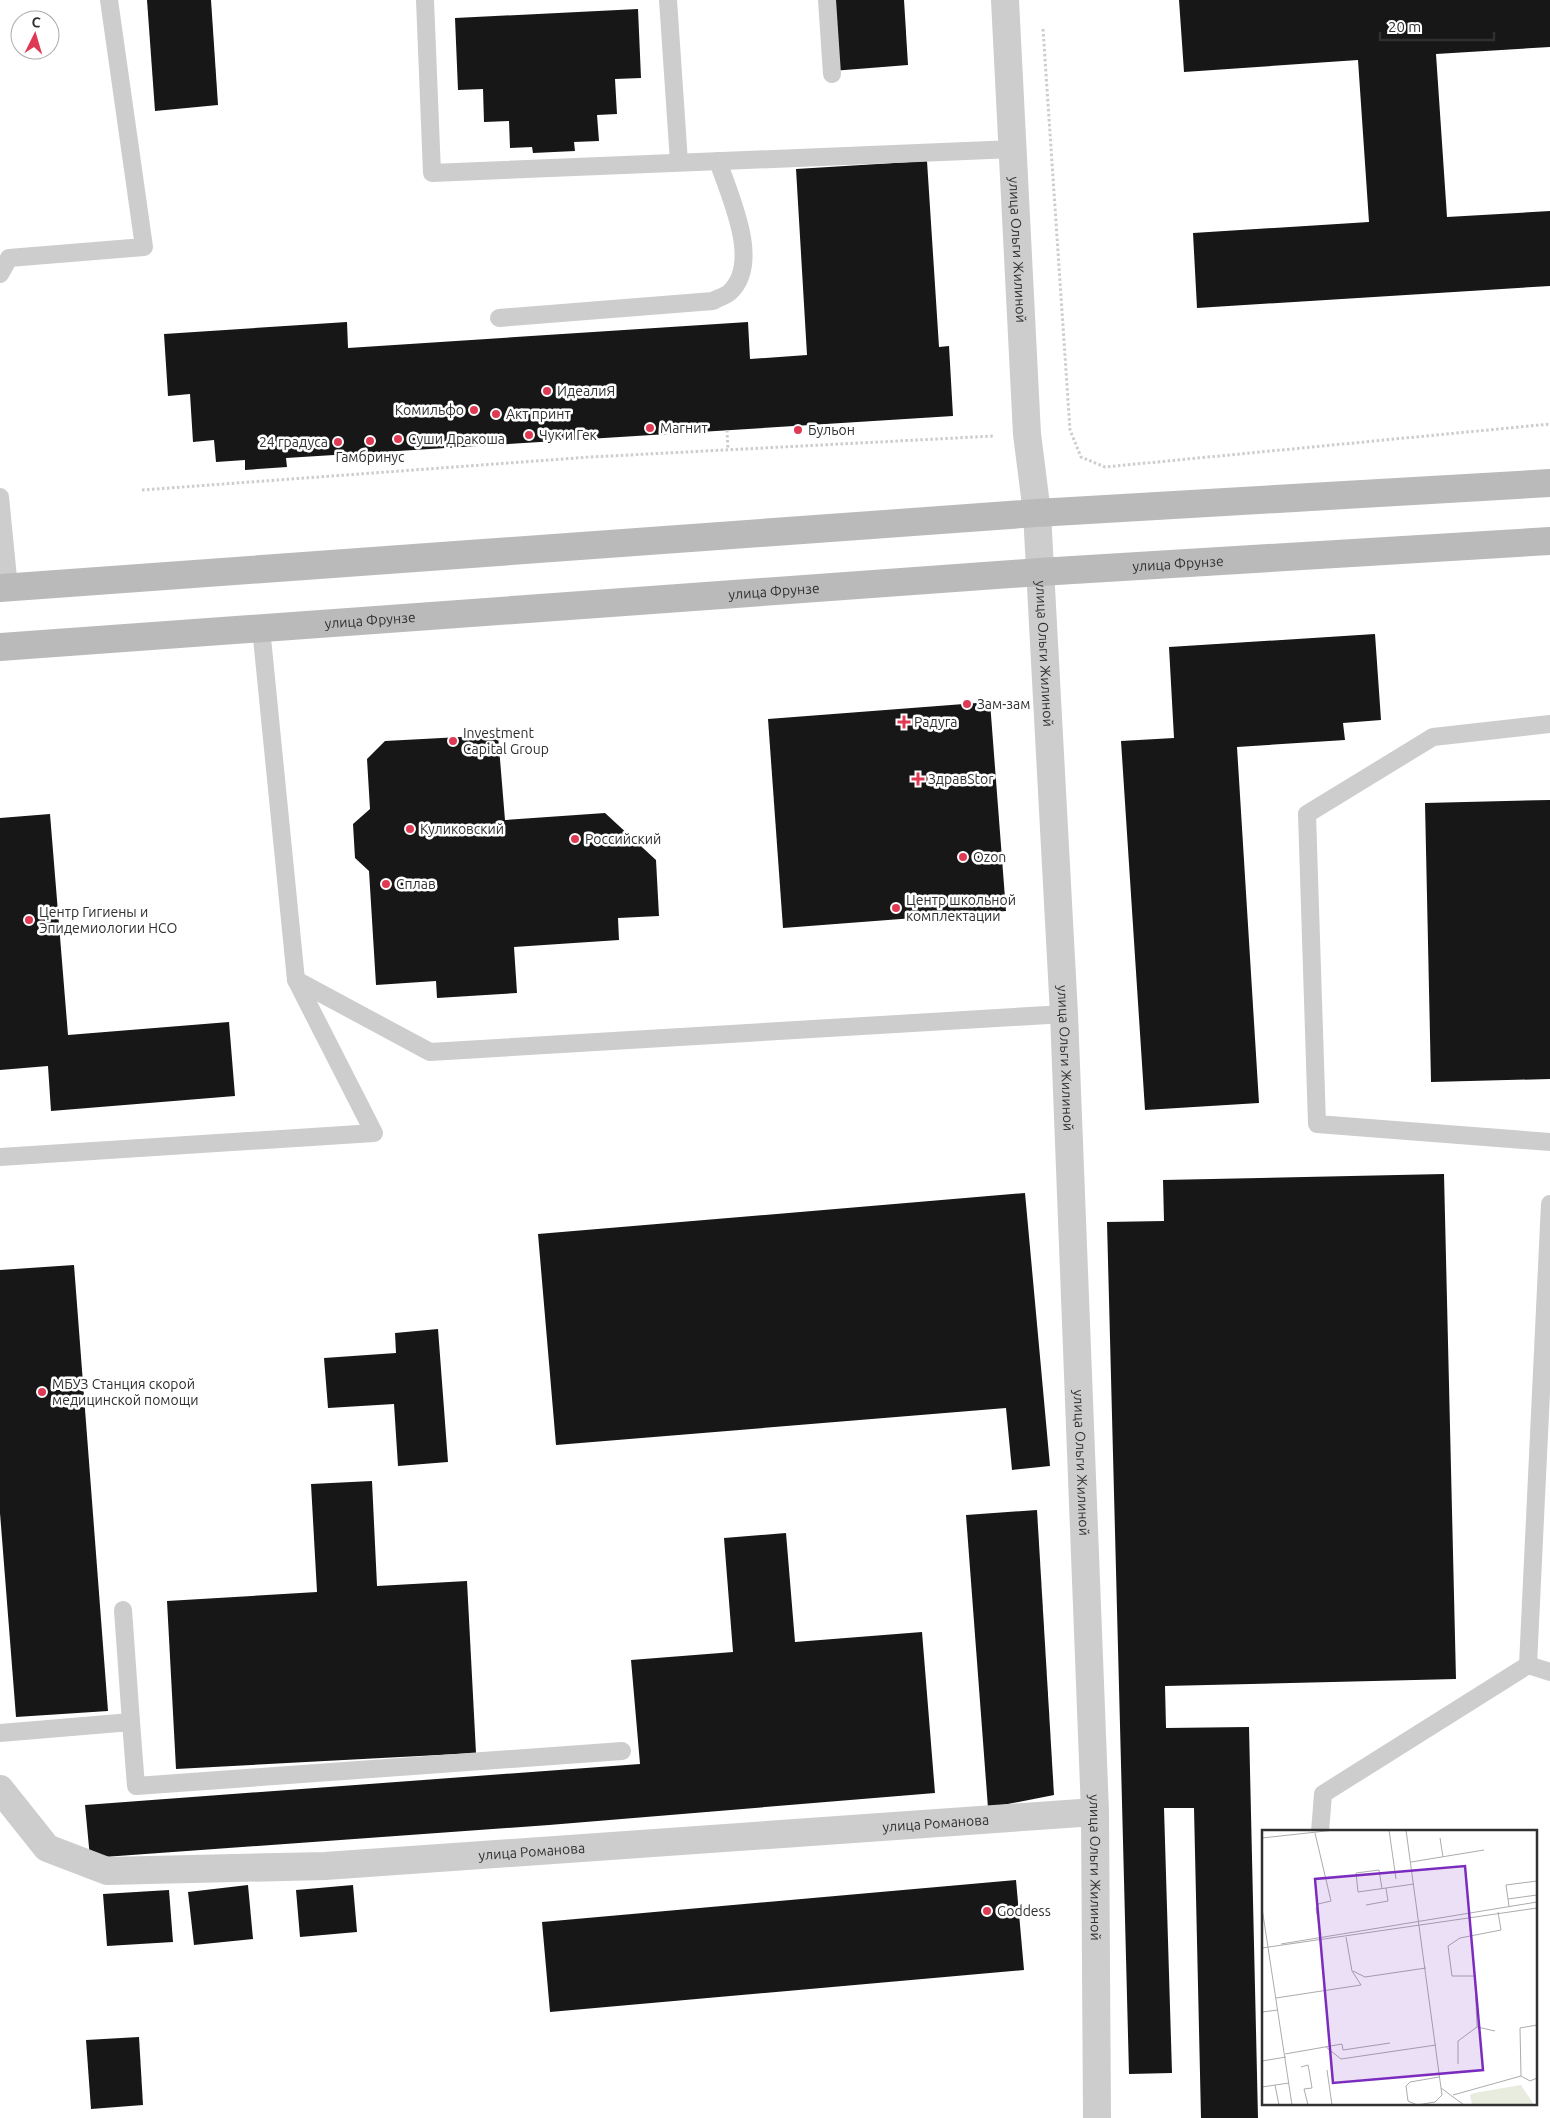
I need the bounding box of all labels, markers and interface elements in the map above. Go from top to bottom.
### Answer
north arrow [10,10,60,60]
scale bar [1380,10,1494,42]
text: С [31,14,41,30]
text: 20 m [1388,18,1421,35]
street label: улица Ольги Жилиной [1006,176,1029,323]
place label: ИдеалиЯ [557,383,615,399]
marker: ИдеалиЯ [541,385,553,397]
place label: Комильфо [395,402,464,418]
marker: Комильфо [468,404,480,416]
place label: Акт принт [506,406,571,422]
marker: Акт принт [490,408,502,420]
place label: Магнит [660,420,708,436]
marker: Магнит [644,422,656,434]
place label: Бульон [808,422,855,438]
marker: Бульон [792,424,804,436]
place label: Чук и Гек [539,427,597,443]
marker: Чук и Гек [523,429,535,441]
place label: Суши Дракоша [408,431,505,447]
marker: Суши Дракоша [392,433,404,445]
place label: 24 градуса [259,434,328,450]
marker: Гамбринус [364,435,376,447]
marker: 24 градуса [332,436,344,448]
place label: Гамбринус [335,449,405,465]
street label: улица Фрунзе [1132,553,1224,574]
street label: улица Фрунзе [728,580,820,602]
street label: улица Ольги Жилиной [1033,580,1057,727]
street label: улица Фрунзе [324,609,416,632]
place label: Зам-зам [977,696,1030,712]
marker: Зам-зам [961,698,973,710]
place label: Радуга [914,714,958,730]
marker: Радуга [898,716,910,728]
place label: Investment Capital Group [463,725,549,757]
marker: Investment Capital Group [447,735,459,747]
place label: ЗдравStor [928,771,994,787]
marker: ЗдравStor [912,773,924,785]
place label: Куликовский [420,821,504,837]
marker: Куликовский [404,823,416,835]
place label: Российский [585,831,661,847]
marker: Российский [569,833,581,845]
place label: Ozon [973,849,1006,865]
marker: Ozon [957,851,969,863]
place label: Сплав [396,876,436,892]
marker: Сплав [380,878,392,890]
place label: Центр школьной комплектации [906,892,1016,924]
marker: Центр школьной комплектации [890,902,902,914]
place label: Центр Гигиены и Эпидемиологии НСО [39,904,177,936]
marker: Центр Гигиены и Эпидемиологии НСО [23,914,35,926]
street label: улица Ольги Жилиной [1054,984,1077,1132]
place label: МБУЗ Станция скорой медицинской помощи [52,1376,198,1408]
marker: МБУЗ Станция скорой медицинской помощи [36,1386,48,1398]
street label: улица Ольги Жилиной [1071,1389,1092,1536]
street label: улица Ольги Жилиной [1086,1794,1104,1941]
street label: улица Романова [882,1811,990,1835]
inset map [1262,1830,1538,2106]
street label: улица Романова [478,1840,586,1863]
place label: Goddess [997,1903,1051,1919]
marker: Goddess [981,1905,993,1917]

